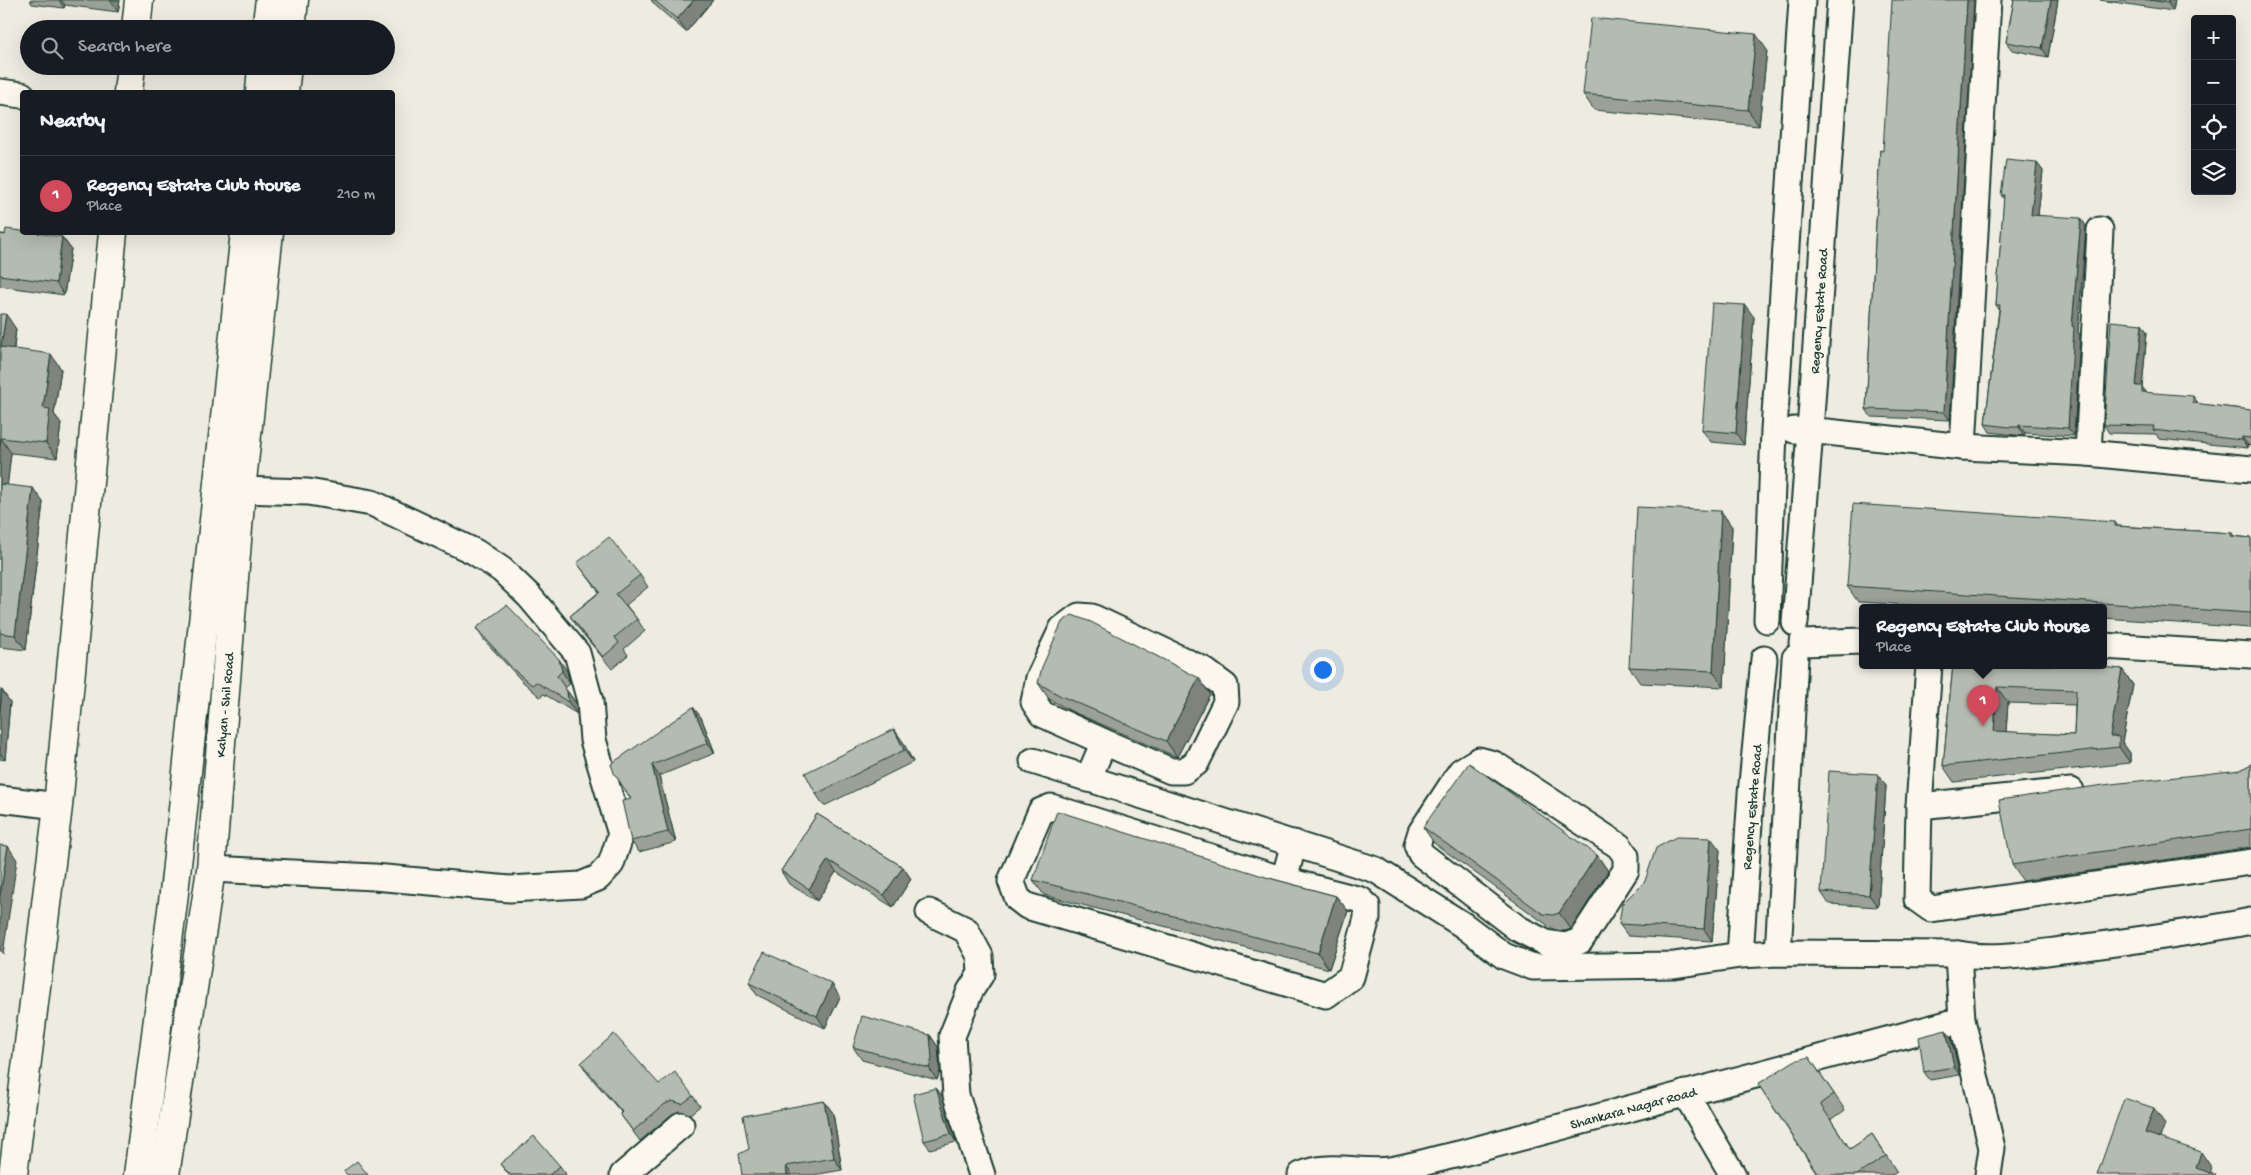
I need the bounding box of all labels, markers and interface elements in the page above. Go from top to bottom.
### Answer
map controls [2191,15,2236,195]
button: + [2191,15,2236,60]
search box [20,20,395,75]
icon: search [38,34,66,62]
text: Search here [78,36,172,59]
button: − [2191,60,2236,105]
button: locate [2191,105,2236,150]
text: Nearby [40,110,105,135]
button: layers [2191,150,2236,195]
text: Regency Estate Club House [87,175,300,198]
text: 1 [53,186,59,205]
text: 210 m [336,186,375,205]
text: Place [87,198,122,217]
street label: Regency Estate Road [1808,246,1833,374]
popup [1859,604,2107,669]
text: Regency Estate Club House [1876,616,2090,639]
text: Place [1876,639,1911,658]
street label: Kalyan - Shil Road [213,650,240,758]
your location [1310,657,1336,683]
pin: 1 [1967,685,1999,726]
street label: Regency Estate Road [1740,742,1768,871]
street label: Shankara Nagar Road [1569,1084,1700,1134]

